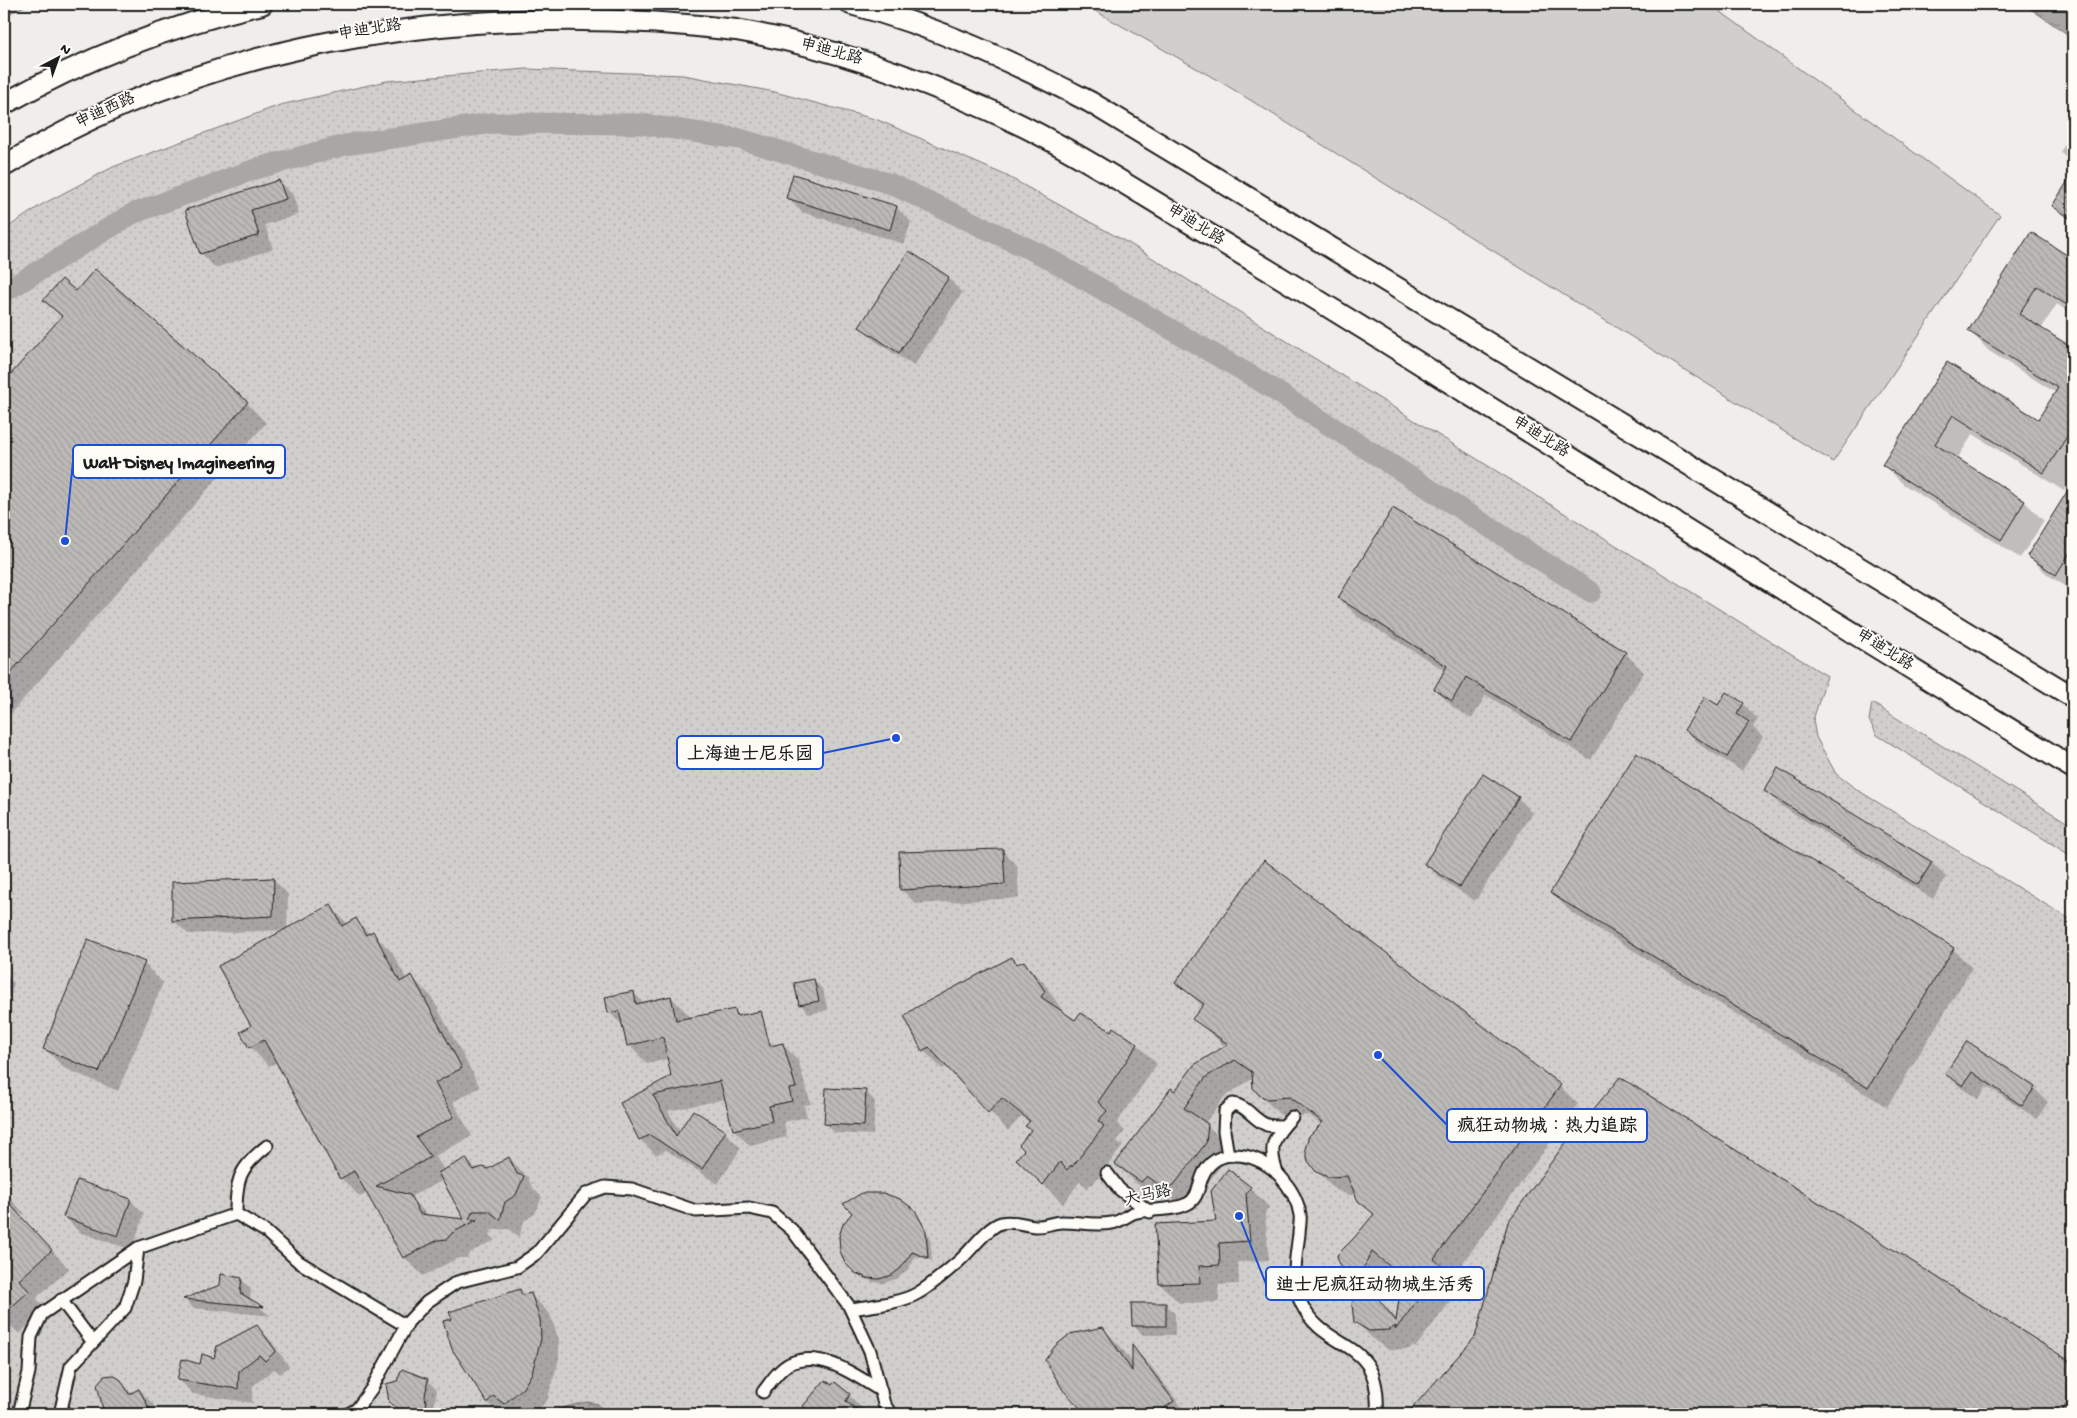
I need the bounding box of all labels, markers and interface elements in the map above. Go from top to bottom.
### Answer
street label: 申迪北路 [337,15,403,45]
north arrow [32,32,82,82]
street label: 申迪北路 [798,34,865,70]
text: N [56,41,74,59]
street label: 申迪西路 [72,88,139,134]
street label: 申迪北路 [1163,200,1228,251]
street label: 申迪北路 [1508,411,1573,463]
callout: Walt Disney Imagineering [73,445,285,478]
text: Walt Disney Imagineering [82,454,275,475]
street label: 申迪北路 [1852,624,1917,676]
callout: 上海迪士尼乐园 [677,736,823,769]
text: 上海迪士尼乐园 [687,744,813,766]
callout: 疯狂动物城：热力追踪 [1447,1109,1647,1142]
text: 疯狂动物城：热力追踪 [1457,1116,1637,1138]
street label: 大马路 [1122,1180,1174,1212]
callout: 迪士尼疯狂动物城生活秀 [1266,1267,1484,1300]
text: 迪士尼疯狂动物城生活秀 [1276,1275,1474,1297]

